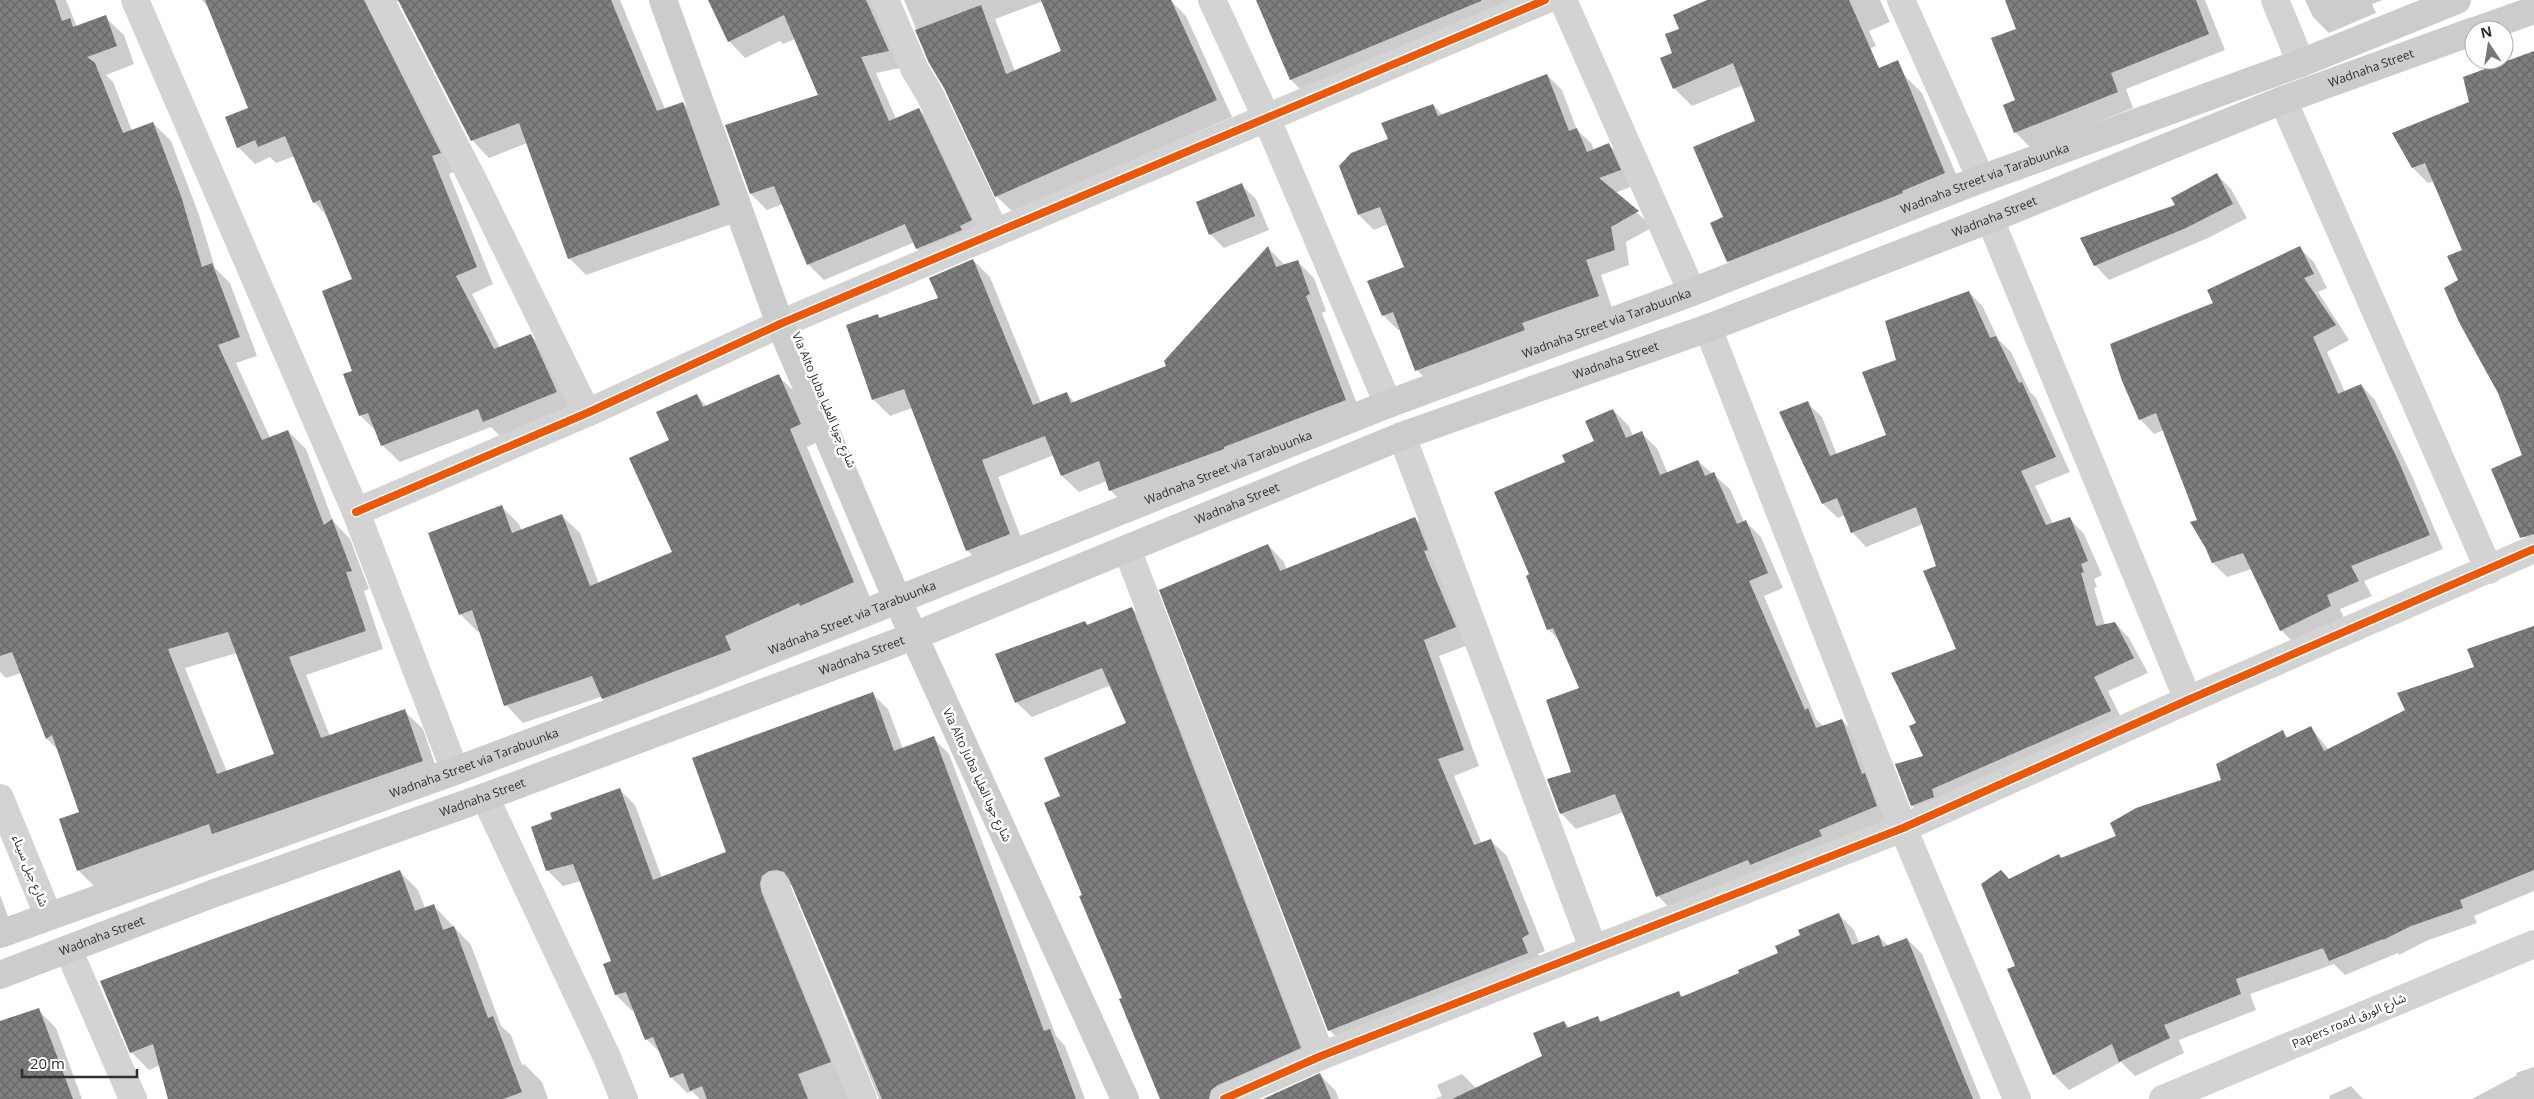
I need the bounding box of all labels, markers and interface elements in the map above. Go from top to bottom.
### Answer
north arrow [2464,20,2514,70]
text: N [2479,21,2494,42]
street label: Wadnaha Street [2326,44,2416,91]
street label: Wadnaha Street via Tarabuunka [1899,140,2071,218]
street label: Wadnaha Street [1950,193,2038,239]
street label: Wadnaha Street via Tarabuunka [1520,286,1694,360]
street label: Via Alto Juba شارع جوبا العليا [787,329,861,471]
street label: Wadnaha Street [1571,338,1661,382]
street label: Wadnaha Street via Tarabuunka [1142,427,1314,507]
street label: Wadnaha Street [1193,481,1281,527]
street label: Wadnaha Street via Tarabuunka [766,577,938,657]
street label: Wadnaha Street [818,633,906,679]
street label: Via Alto Juba شارع جوبا العليا [938,705,1016,845]
street label: Wadnaha Street via Tarabuunka [387,726,561,800]
street label: Wadnaha Street [438,776,528,820]
street label: شارع جبل سيناء [7,832,53,910]
street label: Wadnaha Street [57,912,147,960]
street label: Papers road شارع الورق [2289,989,2409,1053]
scale bar [22,1046,138,1078]
text: 20 m [30,1053,65,1073]

